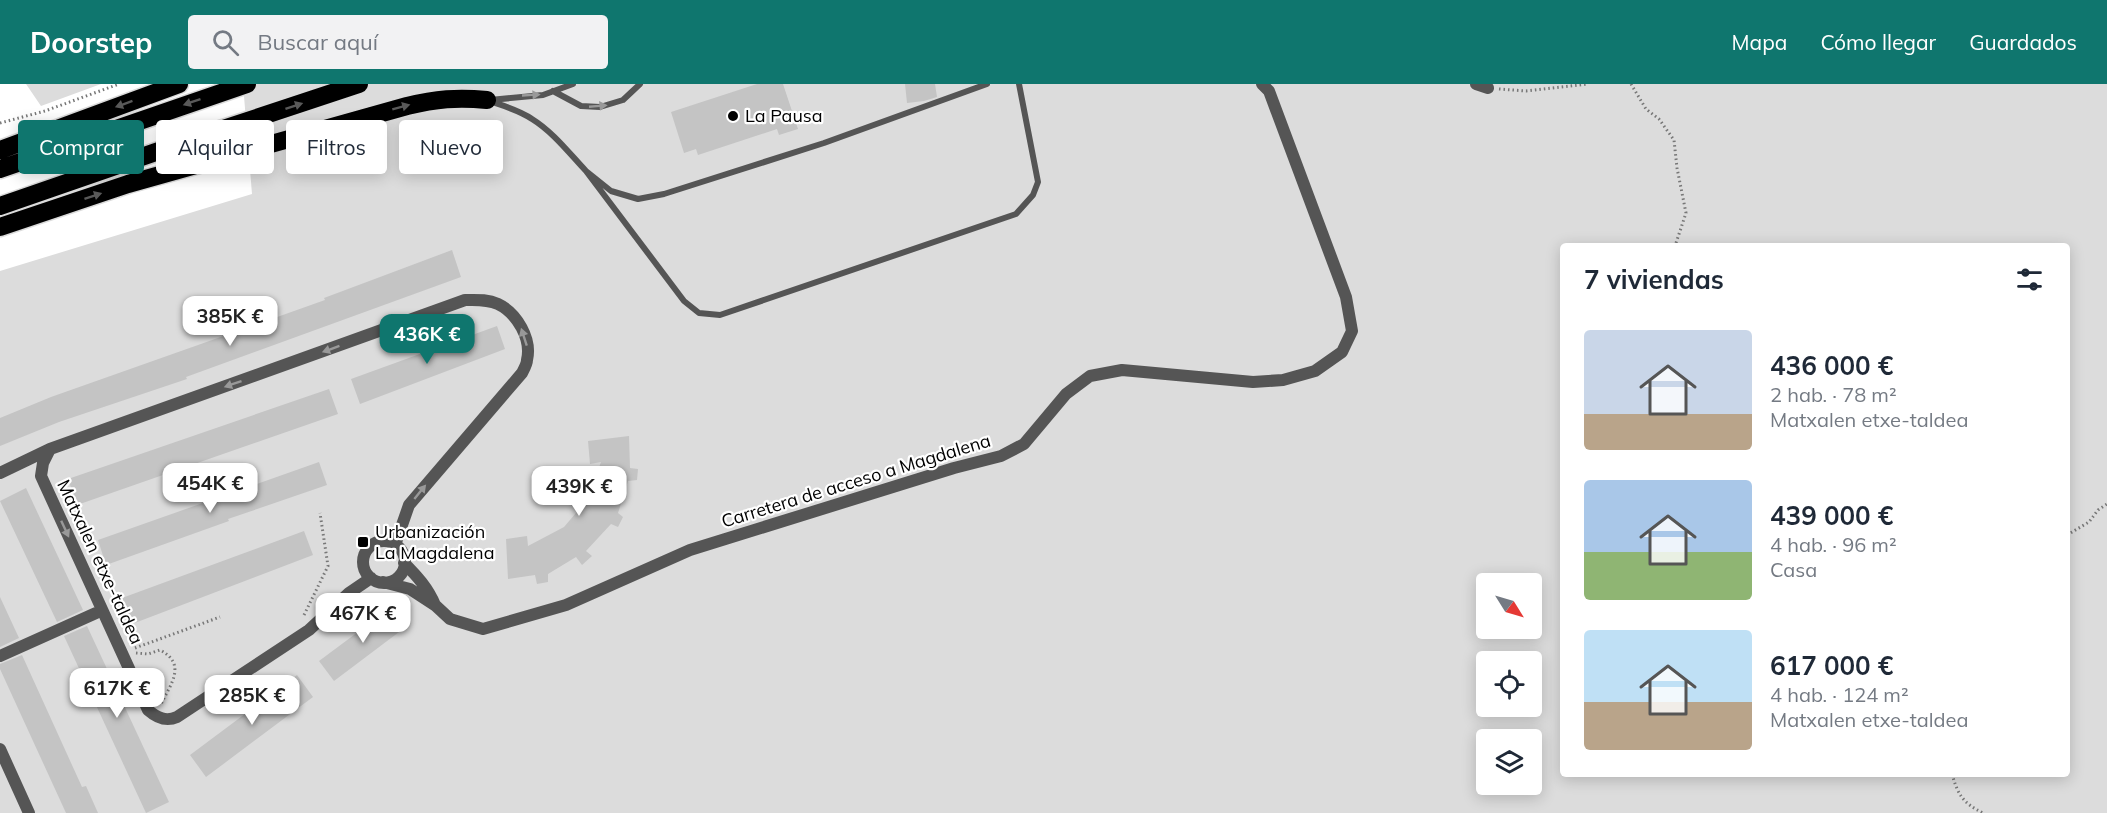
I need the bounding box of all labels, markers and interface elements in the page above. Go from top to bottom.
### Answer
search box [188,15,608,69]
text: Doorstep [30,25,152,60]
icon: search [209,26,242,59]
text: Buscar aquí [257,28,378,56]
text: Mapa [1732,29,1787,55]
text: Cómo llegar [1820,29,1936,55]
text: Guardados [1969,29,2077,55]
one-way arrow [521,91,540,100]
one-way arrow [183,98,201,108]
one-way arrow [115,100,133,109]
one-way arrow [285,100,303,110]
one-way arrow [589,101,608,110]
one-way arrow [393,102,411,111]
place label: La Pausa [745,104,823,127]
marker: La Pausa [726,109,740,123]
chip: Comprar [18,120,144,174]
chip: Alquilar [156,120,274,174]
chip: Filtros [286,120,387,174]
chip: Nuevo [399,120,503,174]
one-way arrow [84,190,102,200]
text: 7 viviendas [1584,263,1724,296]
icon: filters [2013,263,2046,296]
pin: 385K € [181,296,279,347]
text: 385K € [197,303,263,328]
pin: 436K € [378,314,476,365]
text: 436K € [394,321,460,346]
one-way arrow [519,328,528,346]
one-way arrow [322,345,340,354]
text: 436 000 € [1770,349,1893,382]
icon: home [1632,354,1704,426]
one-way arrow [224,379,242,389]
text: 2 hab. · 78 m² [1770,382,1897,407]
text: Matxalen etxe-taldea [1770,407,1968,432]
street label: Carretera de acceso a Magdalena [718,429,993,533]
pin: 454K € [161,463,259,514]
pin: 439K € [530,466,628,517]
text: 454K € [177,470,243,495]
text: 439K € [546,473,612,498]
street label: Matxalen etxe-taldea [52,476,149,648]
one-way arrow [413,484,426,500]
text: 439 000 € [1770,499,1893,532]
icon: home [1632,504,1704,576]
place label: Urbanización La Magdalena [375,520,494,564]
one-way arrow [61,521,70,538]
text: 4 hab. · 96 m² [1770,532,1897,557]
marker: Urbanización La Magdalena [356,535,370,549]
text: Casa [1770,557,1817,582]
north arrow [1476,573,1542,639]
map controls [1476,573,1542,795]
pin: 467K € [314,593,412,644]
text: 467K € [330,600,396,625]
text: 617 000 € [1770,649,1893,682]
button: locate [1476,651,1542,717]
icon: home [1632,654,1704,726]
pin: 617K € [68,668,166,719]
text: 617K € [84,675,150,700]
pin: 285K € [203,675,301,726]
text: 285K € [219,682,285,707]
text: 4 hab. · 124 m² [1770,682,1909,707]
text: Matxalen etxe-taldea [1770,707,1968,732]
button: layers [1476,729,1542,795]

